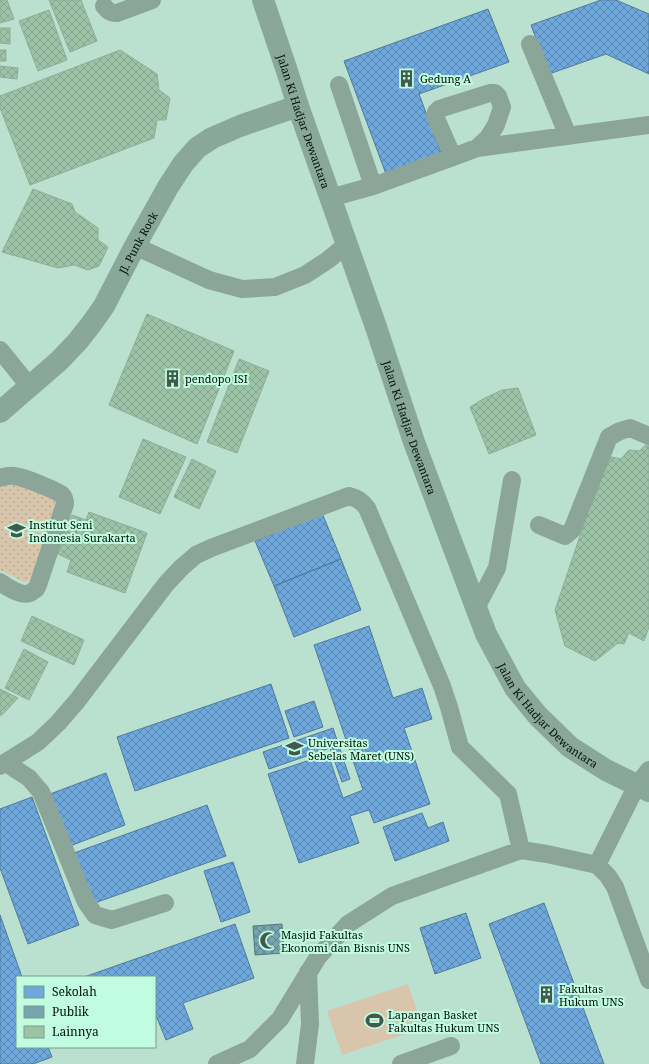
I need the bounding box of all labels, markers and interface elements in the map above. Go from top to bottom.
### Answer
street label: Jalan Ki Hadjar Dewantara [274,51,334,190]
building icon: Gedung A [397,68,417,88]
place label: Gedung A [420,71,471,86]
street label: Jl. Punk Rock [114,208,161,277]
street label: Jalan Ki Hadjar Dewantara [380,357,440,497]
building icon: pendopo ISI [162,368,182,388]
place label: pendopo ISI [185,371,248,386]
place label: Institut Seni Indonesia Surakarta [29,517,136,545]
school or university icon: Institut Seni Indonesia Surakarta [6,520,26,540]
street label: Jalan Ki Hadjar Dewantara [495,659,601,771]
place label: Universitas Sebelas Maret (UNS) [308,735,414,763]
school or university icon: Universitas Sebelas Maret (UNS) [285,738,305,758]
place label: Masjid Fakultas Ekonomi dan Bisnis UNS [281,927,410,955]
mosque icon: Masjid Fakultas Ekonomi dan Bisnis UNS [258,930,278,950]
legend [16,976,156,1048]
place label: Fakultas Hukum UNS [559,981,624,1009]
text: Sekolah [52,983,97,1000]
building icon: Fakultas Hukum UNS [536,984,556,1004]
text: Publik [52,1003,90,1020]
place label: Lapangan Basket Fakultas Hukum UNS [388,1007,500,1035]
sports icon: Lapangan Basket Fakultas Hukum UNS [365,1010,385,1030]
text: Lainnya [52,1023,99,1040]

